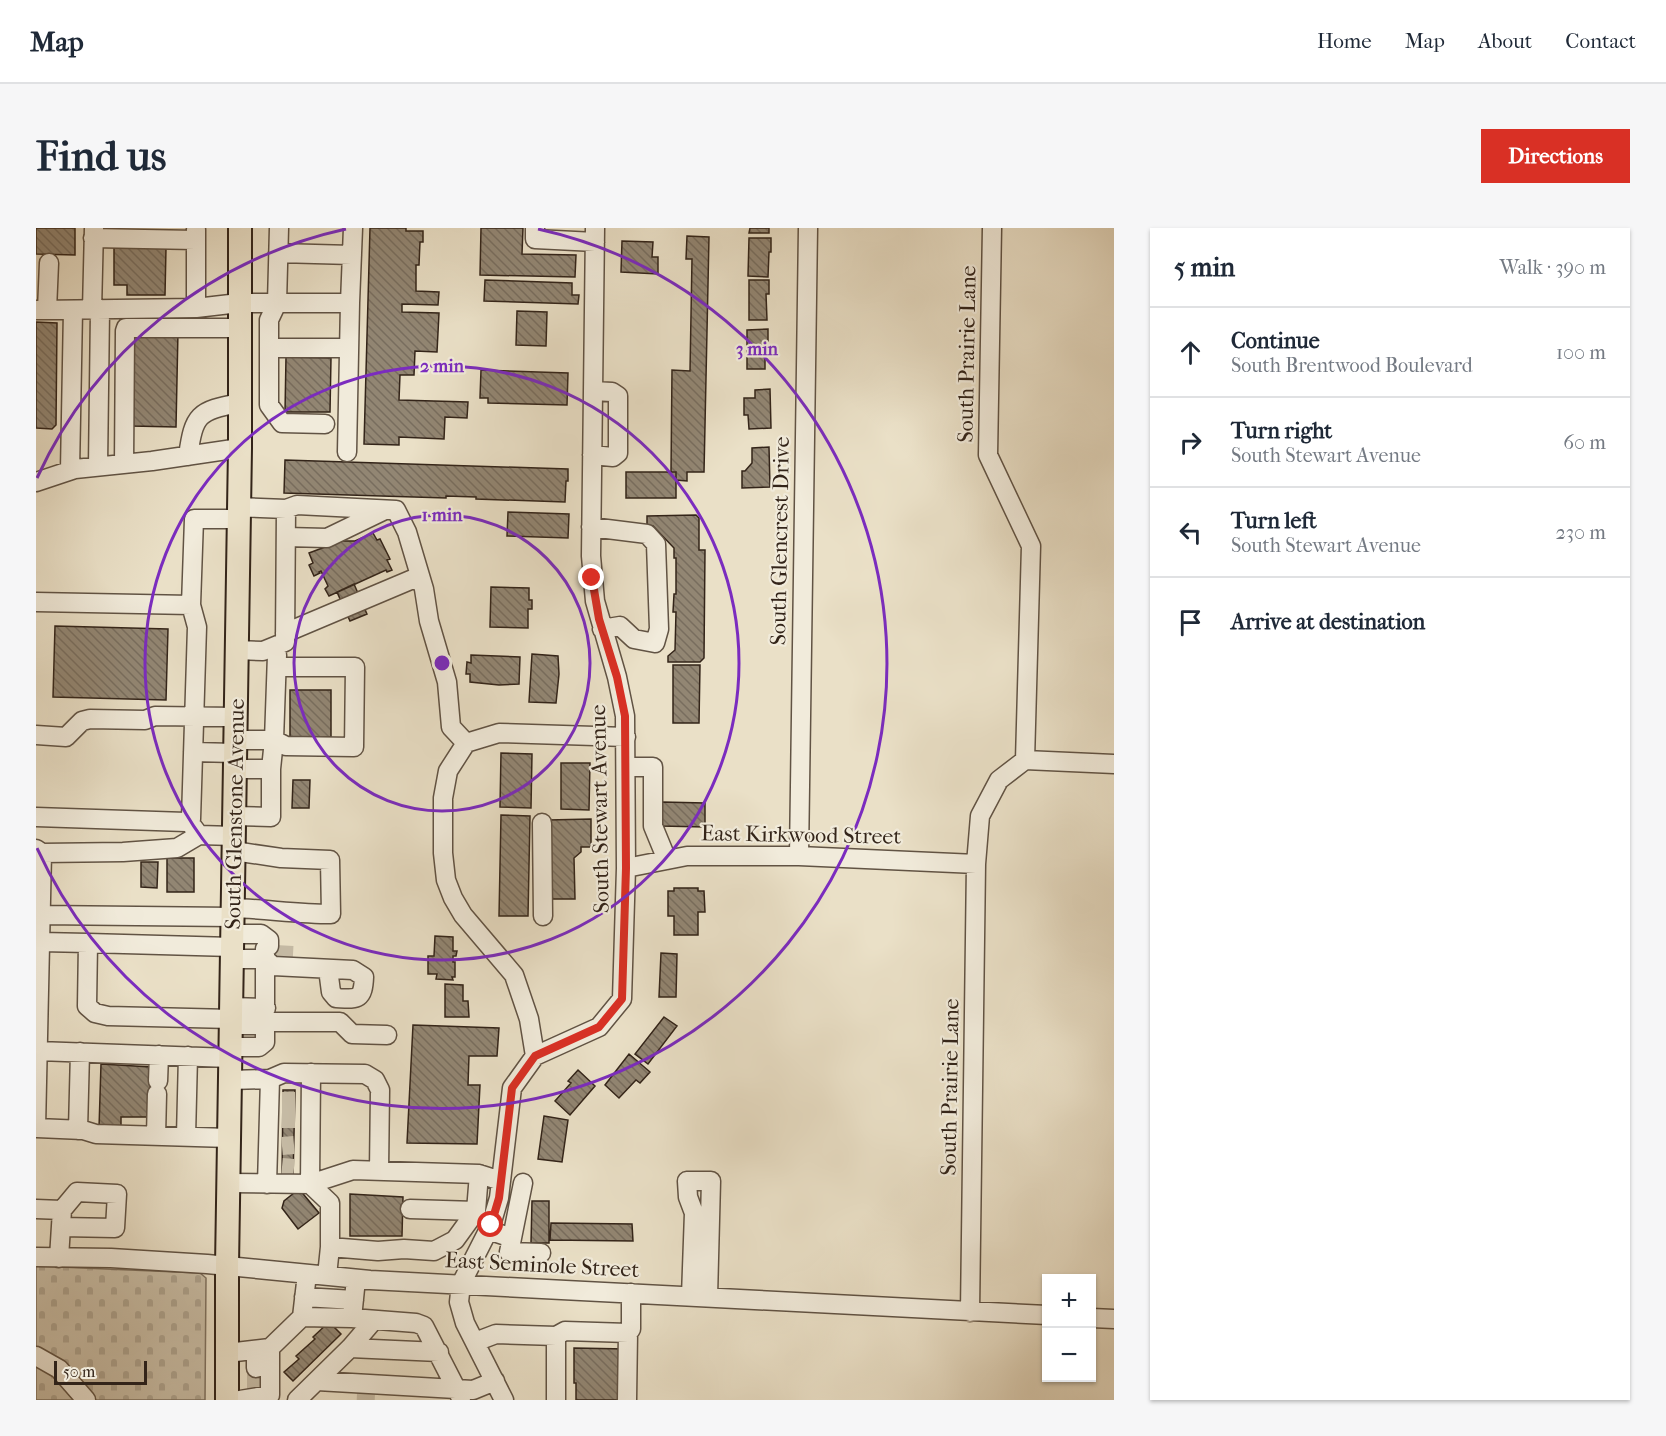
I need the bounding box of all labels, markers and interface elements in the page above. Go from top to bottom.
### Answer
text: Map [30,25,84,58]
text: Home [1317,29,1372,53]
text: Map [1405,29,1445,53]
text: About [1478,29,1532,53]
text: Contact [1565,29,1636,53]
button: Directions [1481,129,1630,183]
text: Find us [36,132,166,181]
text: 5 min [1174,252,1235,283]
text: Walk · 390 m [1499,256,1606,279]
street label: South Prairie Lane [952,265,982,443]
text: Continue [1231,328,1320,354]
icon: ahead [1174,336,1207,369]
text: 3 min [736,339,779,360]
text: 100 m [1556,341,1606,364]
text: South Brentwood Boulevard [1231,354,1473,377]
text: 2 min [420,356,464,377]
text: Turn right [1231,418,1332,444]
icon: right [1174,426,1207,459]
text: 60 m [1563,431,1606,454]
street label: South Glencrest Drive [765,436,795,646]
text: South Stewart Avenue [1231,444,1421,467]
text: 1 min [421,505,463,526]
text: Turn left [1231,508,1317,534]
icon: left [1174,516,1207,549]
text: 230 m [1556,521,1606,544]
text: South Stewart Avenue [1231,534,1421,557]
route end [578,564,604,590]
icon: arrive [1174,606,1207,639]
text: Arrive at destination [1231,609,1425,635]
centre of rings [432,653,452,673]
street label: South Glenstone Avenue [220,698,250,930]
street label: South Stewart Avenue [585,704,615,914]
street label: East Kirkwood Street [701,820,901,850]
street label: South Prairie Lane [935,998,965,1176]
route start [477,1211,503,1237]
street label: East Seminole Street [444,1247,640,1283]
map controls [1042,1274,1096,1382]
button: + [1042,1274,1096,1328]
button: − [1042,1328,1096,1382]
scale bar [54,1358,147,1386]
text: 50 m [63,1362,95,1381]

